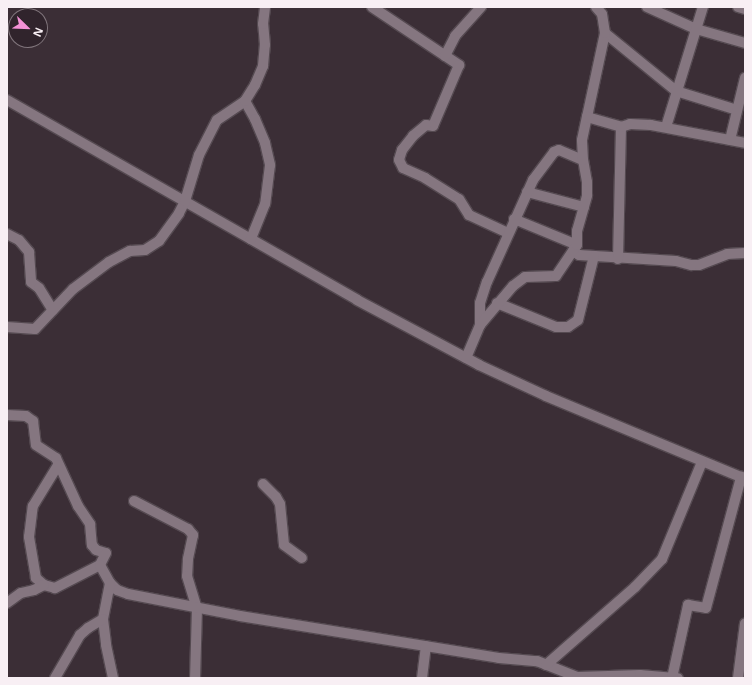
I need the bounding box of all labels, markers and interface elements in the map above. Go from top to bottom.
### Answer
north arrow [8,8,48,48]
text: N [30,25,47,40]

